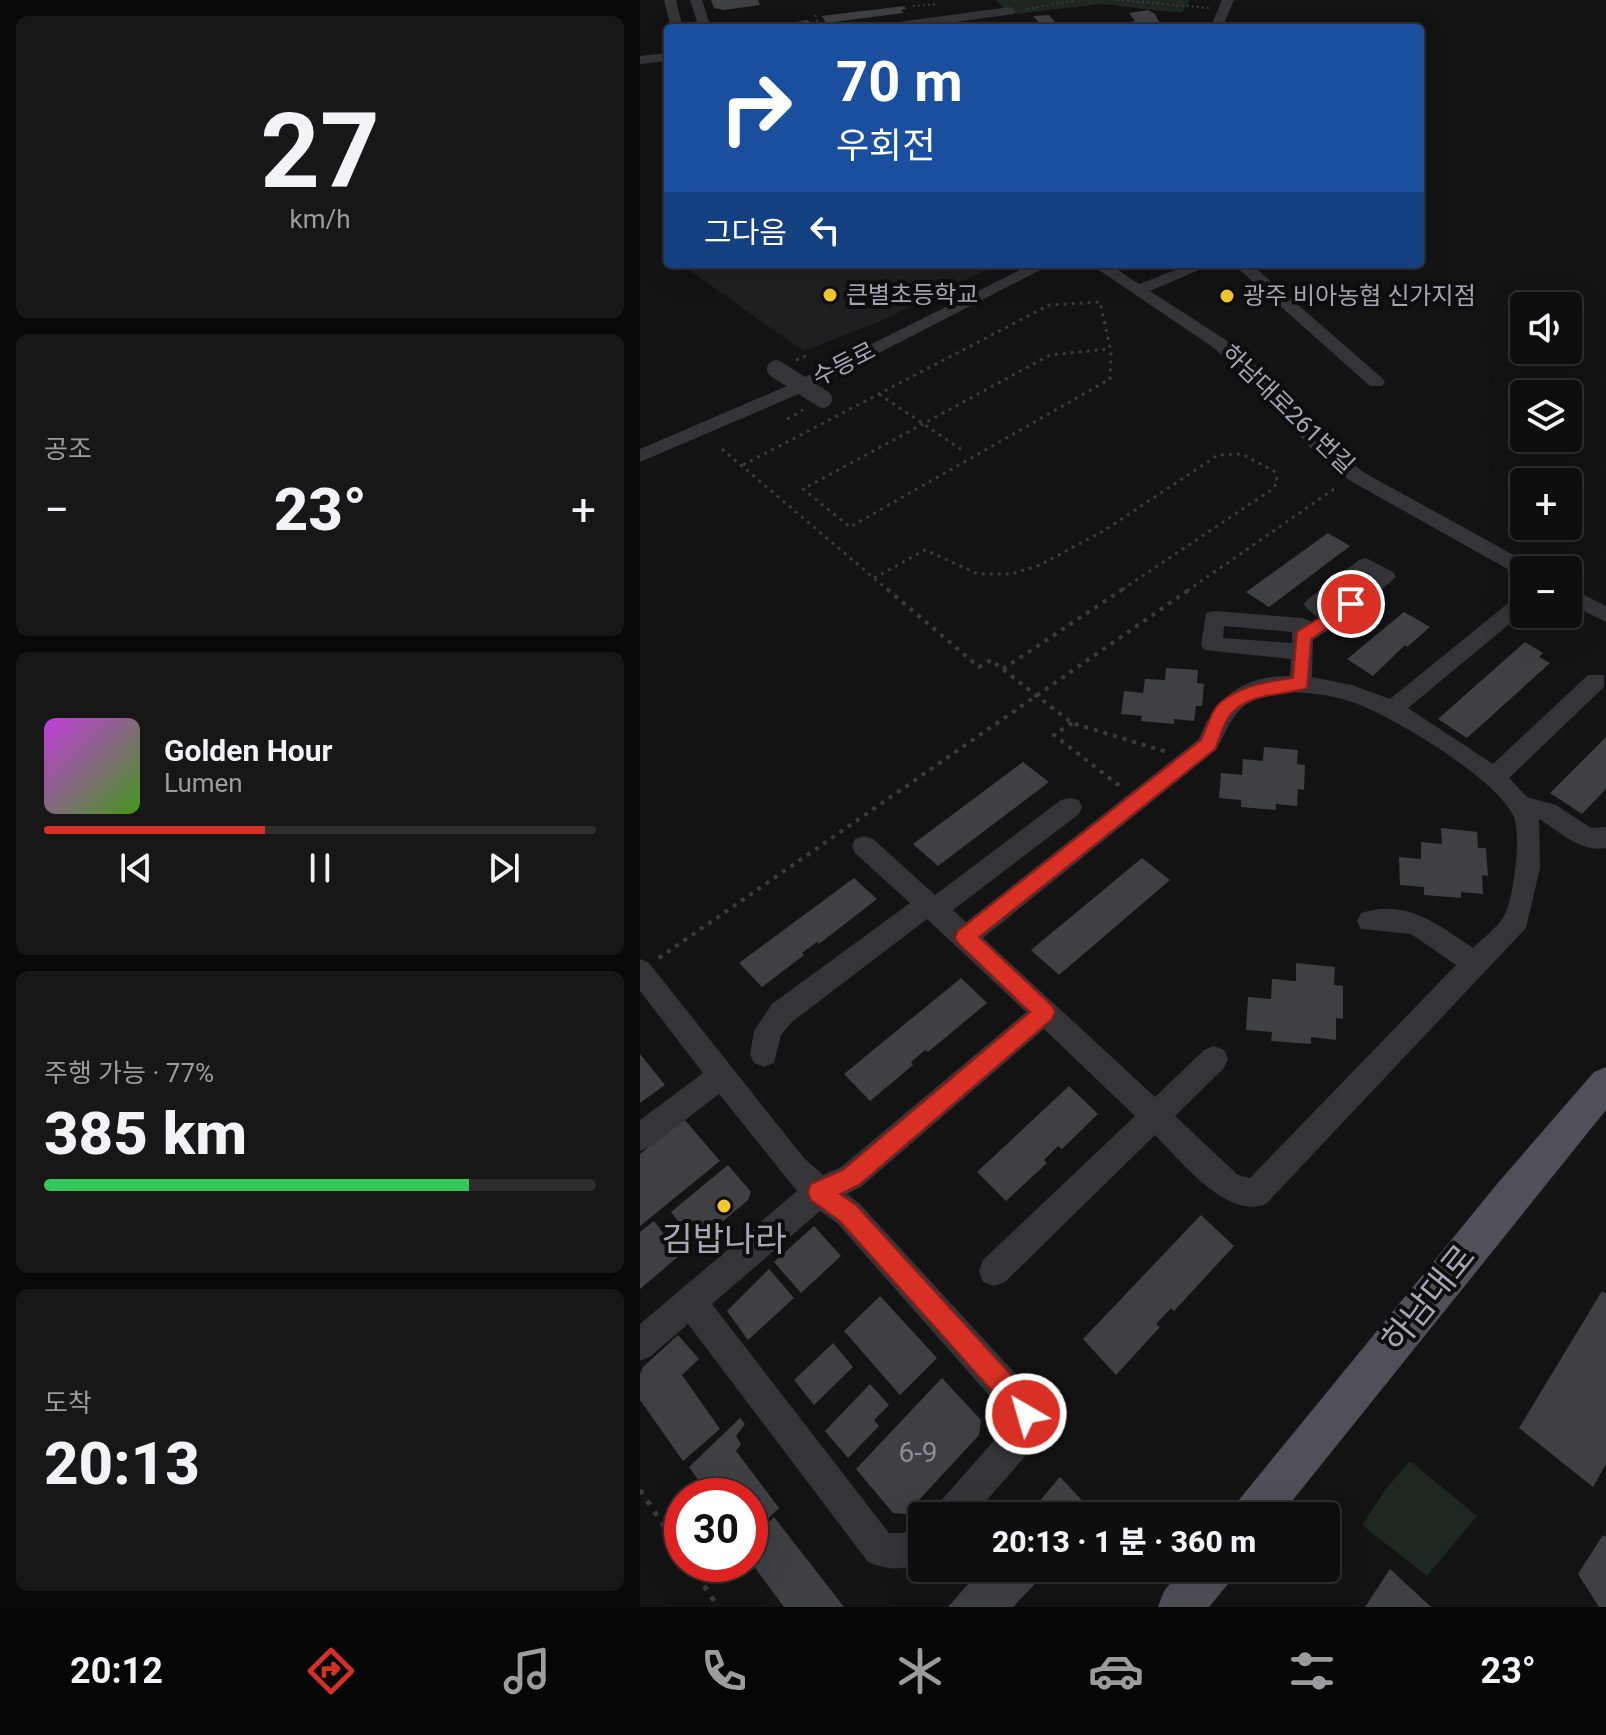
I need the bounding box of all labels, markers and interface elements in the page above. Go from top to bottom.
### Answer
text: 70 m [836,49,963,115]
icon: right [704,56,808,160]
text: 27 [260,91,380,212]
text: 우회전 [836,125,935,167]
text: km/h [289,204,351,234]
icon: left [803,208,847,252]
text: 그다음 [704,215,787,250]
place label: 큰별초등학교 [846,281,978,309]
place label: 광주 비아농협 신가지점 [1243,282,1476,310]
marker: 큰별초등학교 [821,286,839,304]
marker: 광주 비아농협 신가지점 [1218,287,1236,305]
map controls [1510,292,1582,628]
button: sound [1510,292,1582,364]
street label: 수등로 [808,336,880,392]
street label: 하남대로261번길 [1216,339,1360,479]
button: layers [1510,380,1582,452]
text: 공조 [44,434,92,464]
button: + [1510,468,1582,540]
text: 23° [274,474,367,545]
text: − [44,484,69,536]
text: + [571,484,596,536]
button: − [1510,556,1582,628]
pin [1317,570,1385,638]
icon: arrive [1329,582,1373,626]
text: Golden Hour [164,733,333,768]
text: Lumen [164,768,243,798]
icon: previous [114,846,158,890]
icon: pause [298,846,342,890]
icon: next [482,846,526,890]
text: 주행 가능 · 77% [44,1058,214,1088]
text: 385 km [44,1098,247,1169]
marker: 김밥나라 [715,1197,733,1215]
place label: 김밥나라 [661,1219,787,1259]
street label: 하남대로 [1373,1237,1483,1359]
position arrow [984,1372,1068,1456]
text: 도착 [44,1388,92,1418]
text: 20:13 [44,1428,200,1499]
house number: 6-9 [898,1436,938,1469]
speed limit sign: 30 [664,1478,768,1582]
text: 20:13 · 1 분 · 360 m [992,1524,1256,1559]
icon: directions [303,1643,359,1699]
icon: music [499,1643,555,1699]
icon: phone [696,1643,752,1699]
icon: climate [892,1643,948,1699]
icon: car [1088,1643,1144,1699]
icon: filters [1284,1643,1340,1699]
text: 20:12 [70,1650,163,1692]
text: 23° [1481,1650,1536,1692]

